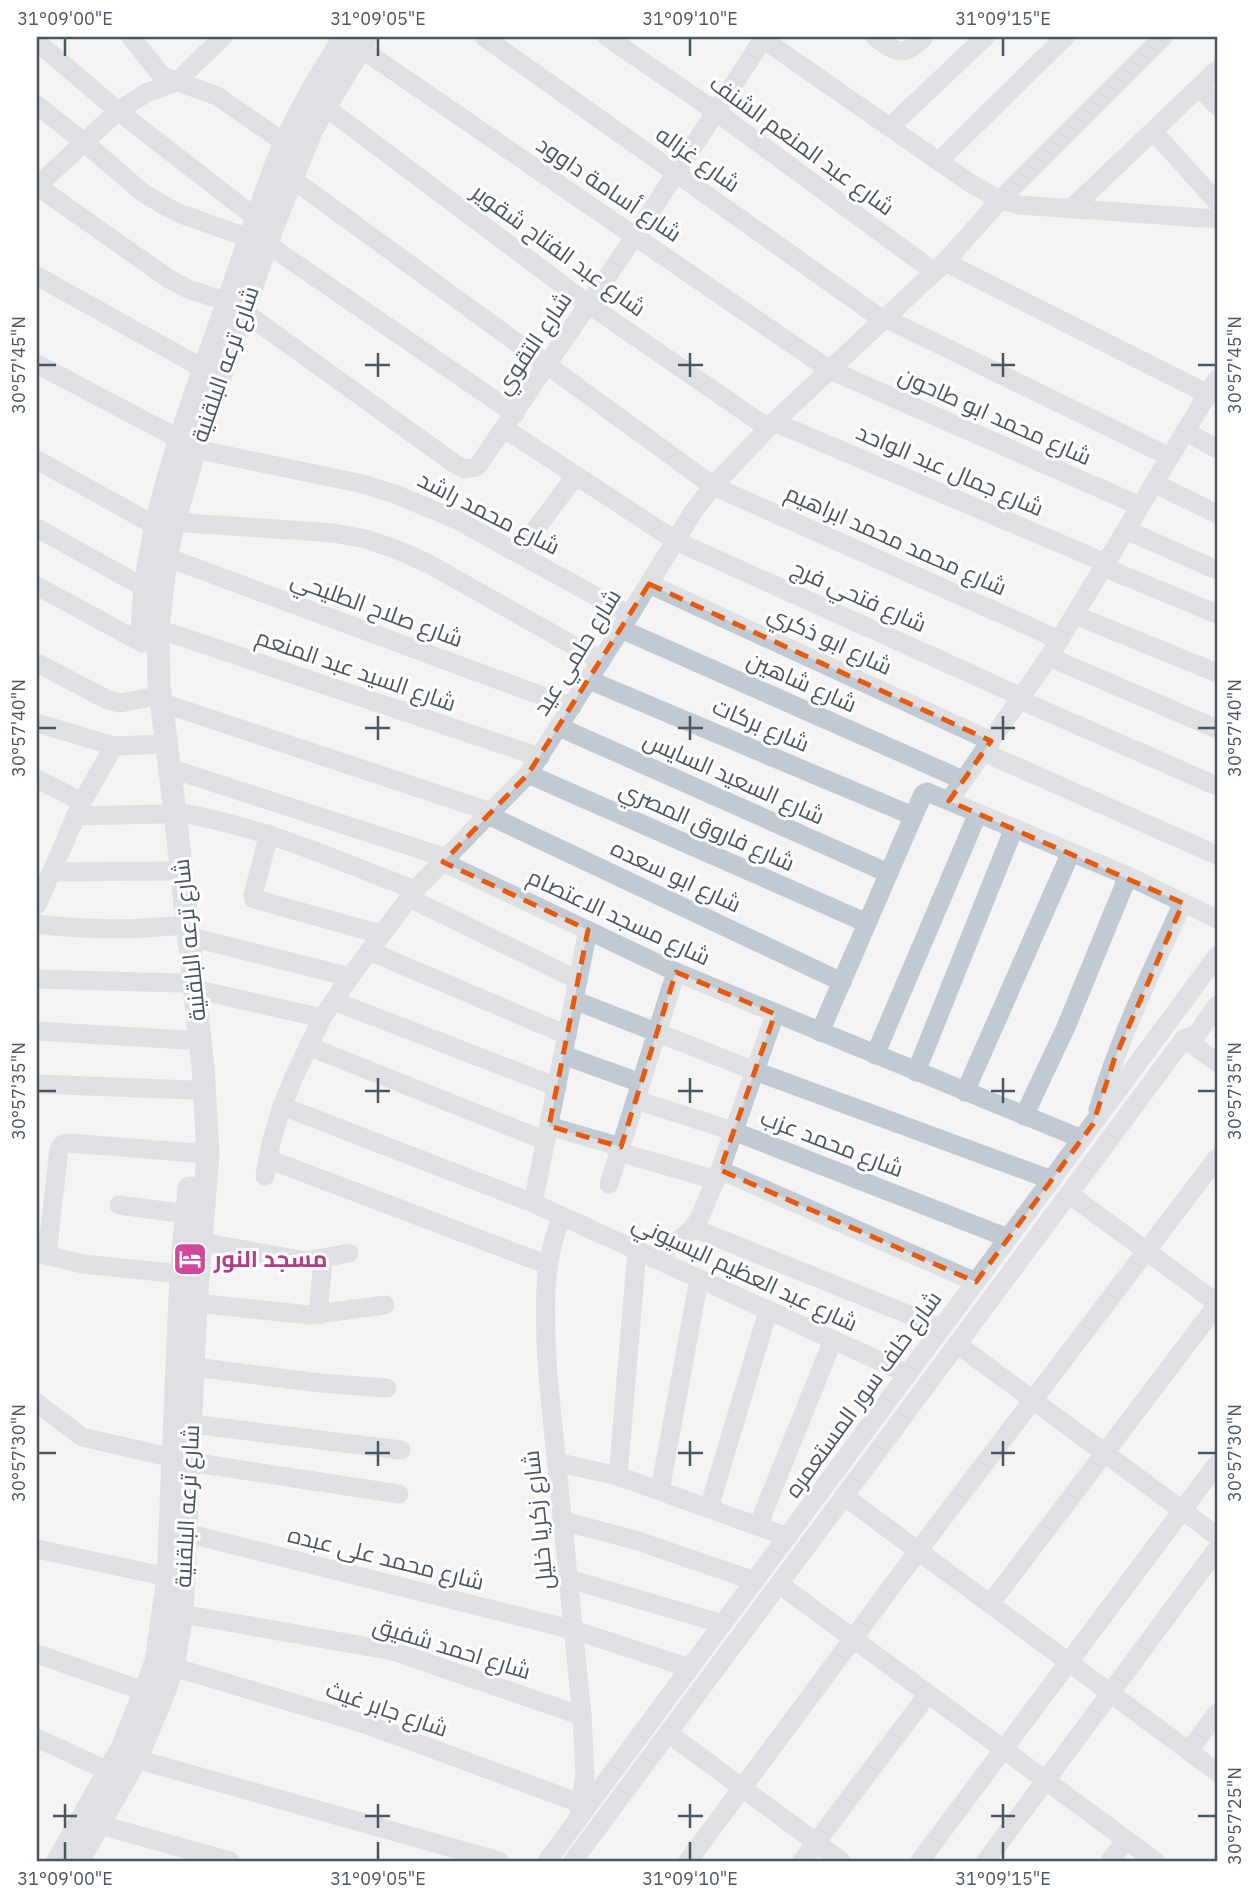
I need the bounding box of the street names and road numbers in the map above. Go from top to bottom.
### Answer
street label: شارع عبد المنعم الشنف [703,67,901,223]
street label: شارع غزاله [649,118,747,200]
street label: شارع أسامة داوود [530,129,688,249]
street label: شارع عبد الفتاح شقوير [464,175,652,324]
street label: شارع ترعه البلقنية [183,282,267,446]
street label: شارع التقوي [487,285,581,402]
street label: شارع محمد ابو طاحون [893,359,1097,473]
street label: شارع جمال عبد الواحد [851,416,1049,524]
street label: شارع محمد راشد [412,463,566,563]
street label: شارع محمد محمد ابراهيم [780,477,1012,603]
street label: شارع فتحي فرج [786,552,932,642]
street label: شارع صلاح الطليحي [286,563,467,657]
street label: شارع حلمي عيد [525,583,630,723]
street label: شارع ابو ذكري [762,597,897,685]
street label: شارع السيد عبد المنعم [252,621,460,719]
street label: شارع شاهين [742,644,862,720]
street label: شارع بركات [708,690,814,760]
street label: شارع السعيد السايس [638,724,830,832]
street label: شارع فاروق المصري [613,773,800,881]
street label: شارع ابو سعده [606,832,746,920]
street label: شارع ترعه البلقنية [165,857,213,1023]
street label: شارع مسجد الاعتصام [522,861,716,973]
street label: شارع محمد عزب [756,1101,908,1185]
street label: شارع عبد العظيم البسيوني [626,1207,863,1341]
street label: شارع خلف سور المستعمره [777,1284,949,1504]
street label: شارع ترعه البلقنية [167,1424,207,1588]
street label: شارع زكريا خليل [515,1449,561,1591]
street label: شارع محمد على عبده [285,1518,487,1598]
street label: شارع احمد شفيق [369,1609,535,1687]
street label: شارع جابر غيث [322,1673,452,1745]

